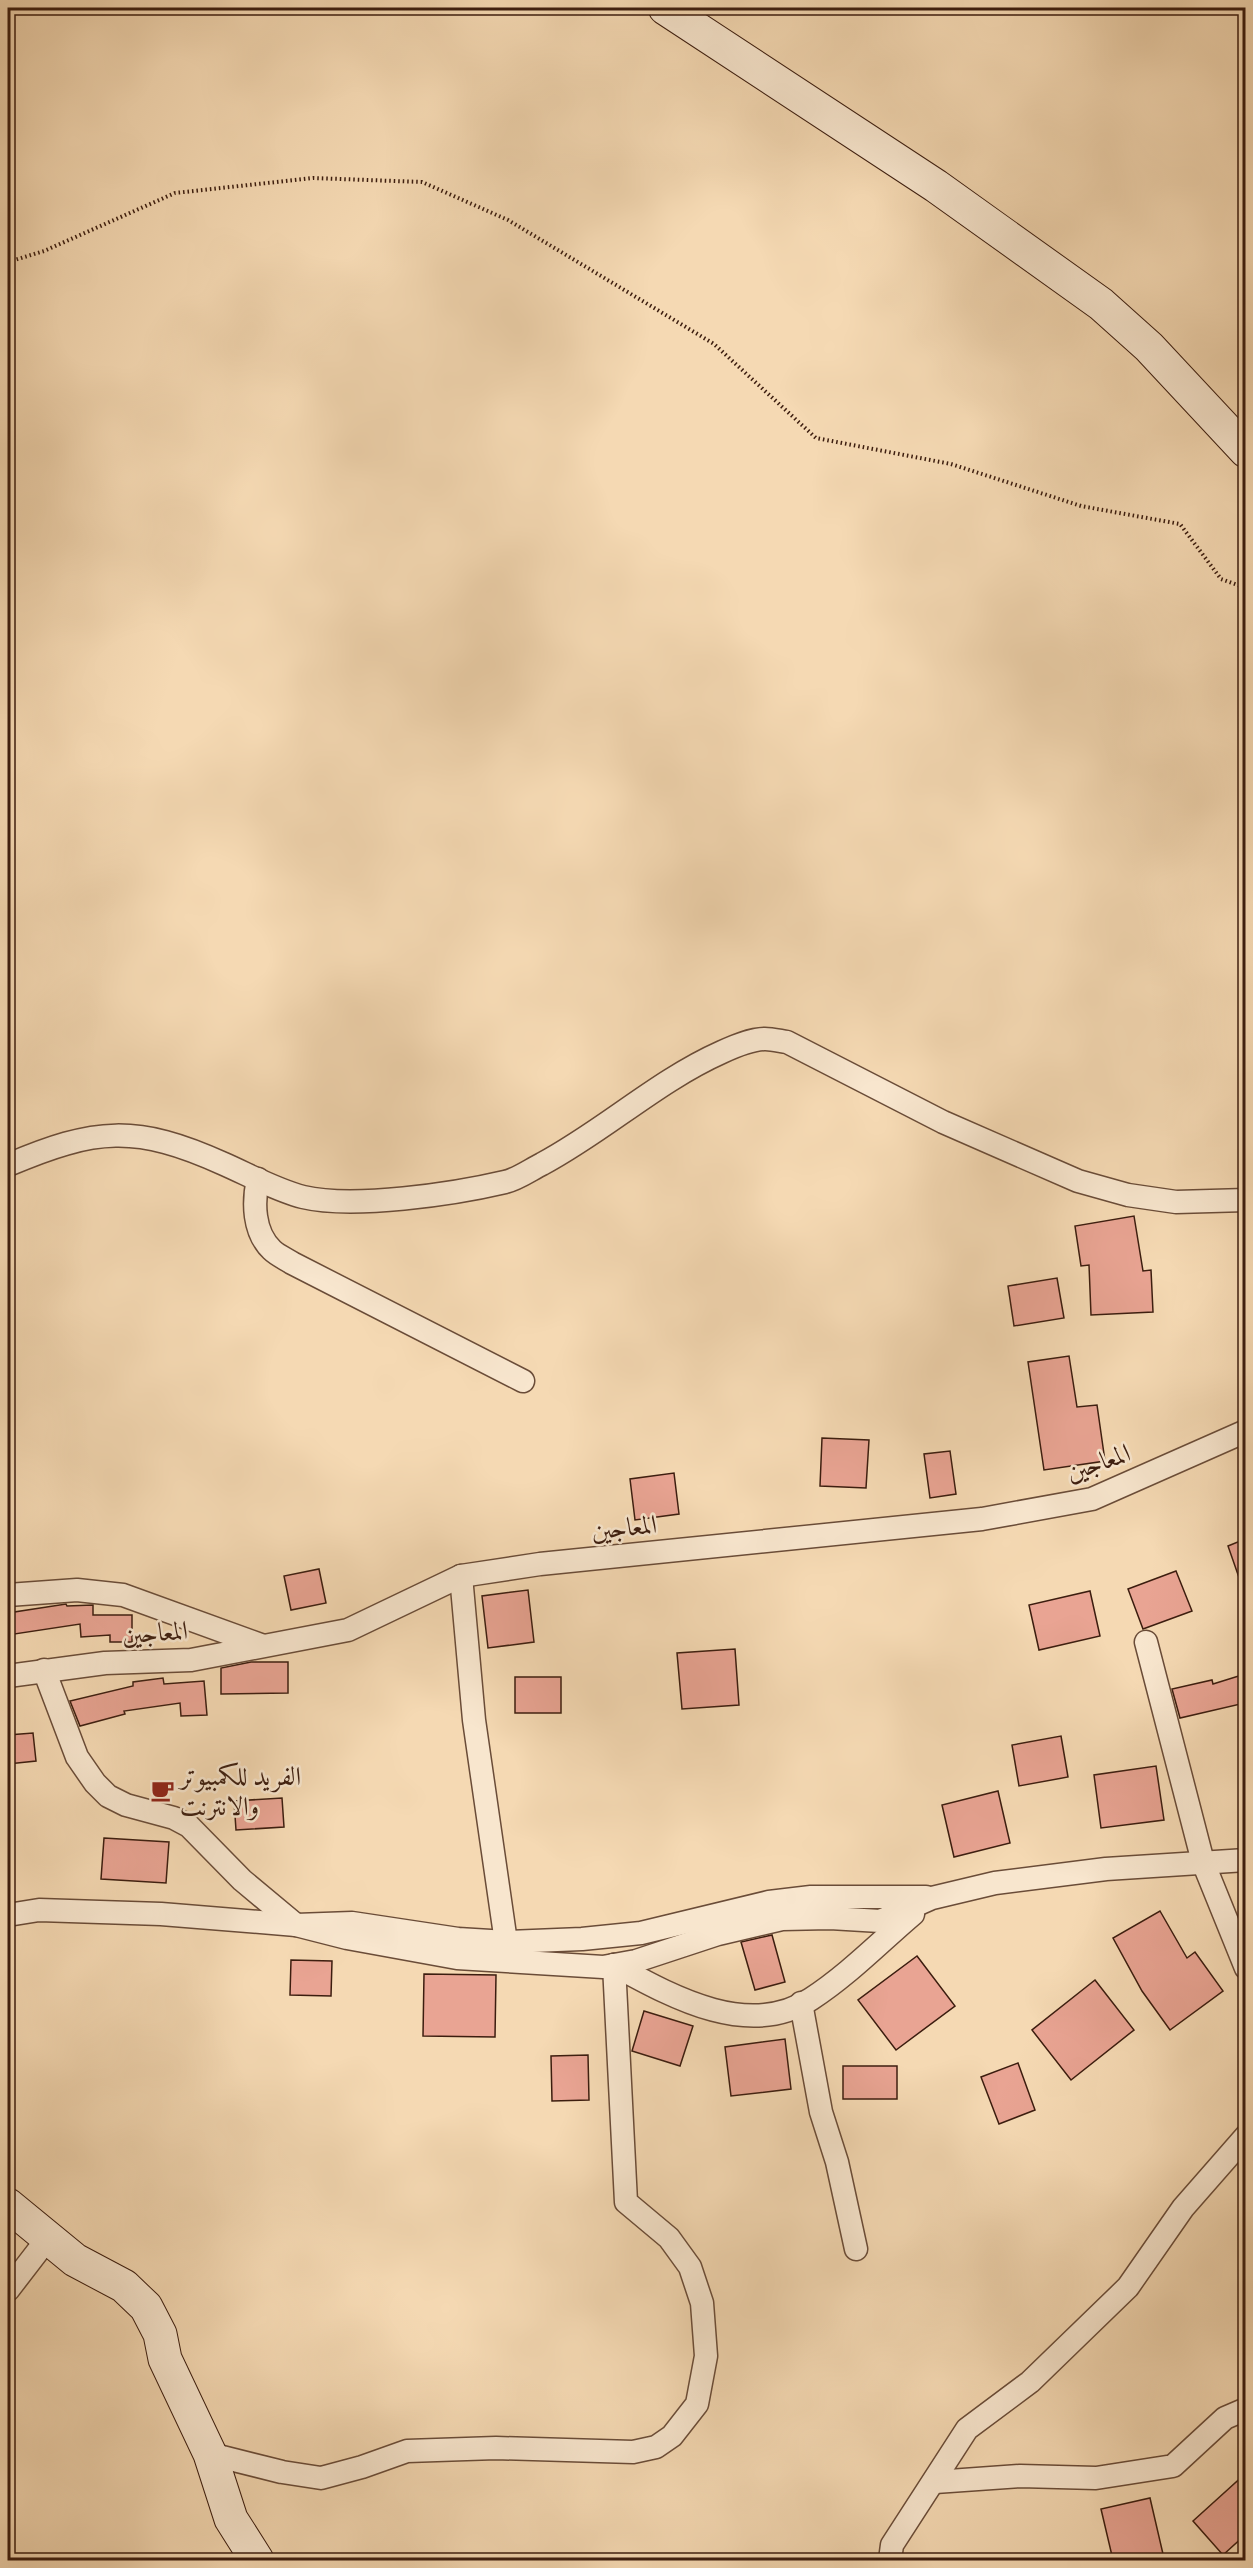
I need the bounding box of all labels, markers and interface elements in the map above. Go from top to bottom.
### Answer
street label: المعاجين [1062,1437,1135,1490]
street label: المعاجين [590,1509,659,1548]
street label: المعاجين [121,1615,189,1652]
place label: الفريد للكمبيوتر والانترنت [177,1761,301,1824]
cafe icon: الفريد للكمبيوتر والانترنت [149,1778,175,1804]

